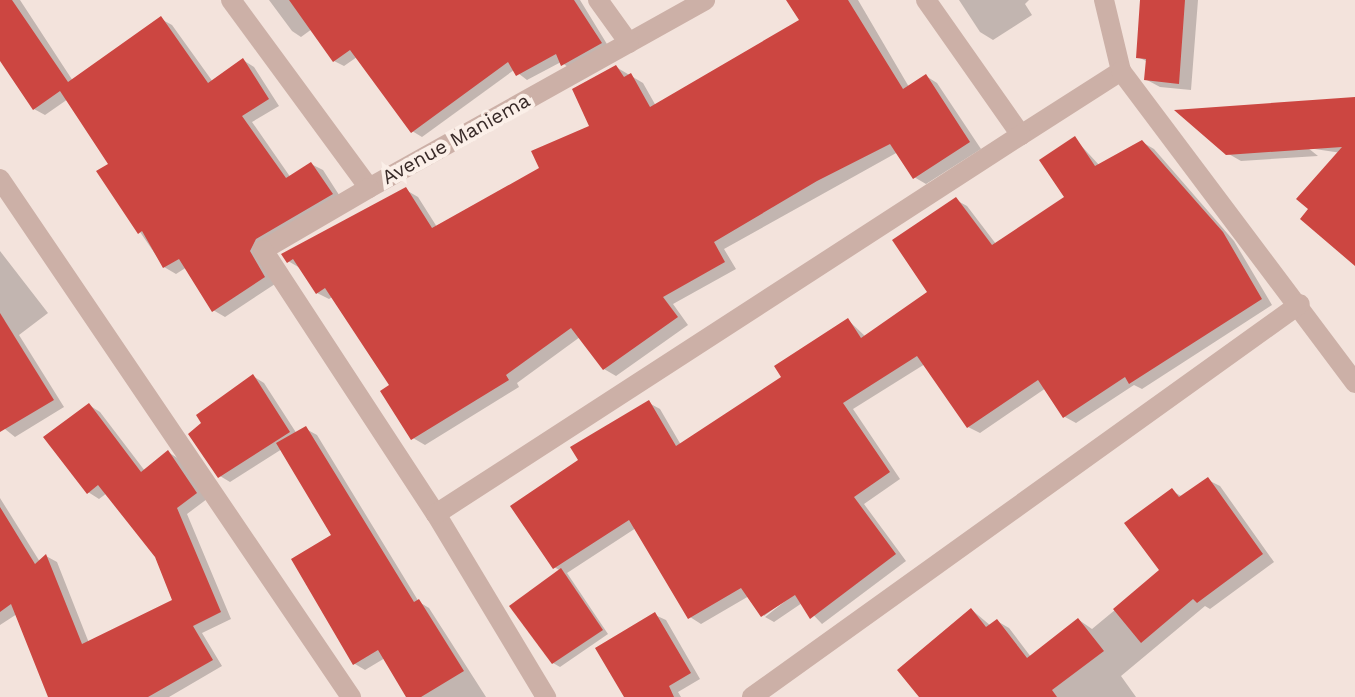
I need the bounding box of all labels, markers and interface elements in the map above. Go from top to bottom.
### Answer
street label: Avenue Maniema [378,88,534,190]

